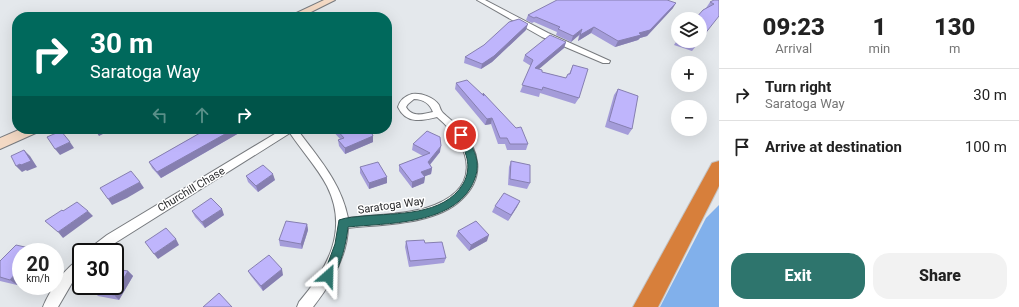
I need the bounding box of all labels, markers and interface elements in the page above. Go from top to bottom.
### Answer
map controls [671,12,707,136]
button: layers [671,12,707,48]
text: 09:23 [763,13,825,41]
text: 1 [872,13,886,41]
text: 130 [934,13,975,41]
text: 30 m [90,27,153,60]
icon: right [24,28,76,80]
text: Arrival [775,41,812,56]
text: min [869,41,890,56]
text: m [949,41,960,56]
button: + [671,56,707,92]
text: Saratoga Way [90,61,200,82]
text: Turn right [765,78,831,96]
icon: right [731,84,753,106]
text: 30 m [973,86,1007,104]
text: Saratoga Way [765,96,845,111]
button: − [671,100,707,136]
icon: left [149,104,171,126]
icon: ahead [191,104,213,126]
icon: right [233,104,255,126]
pin [444,118,478,152]
icon: arrive [450,124,472,146]
icon: arrive [731,136,753,158]
text: Arrive at destination [765,138,902,156]
text: 100 m [965,138,1007,156]
street label: Churchill Chase [155,164,227,215]
street label: Saratoga Way [357,194,426,217]
speed limit sign: 30 [72,243,124,295]
text: 20 [27,252,49,276]
button: Exit [731,253,865,299]
button: Share [873,253,1007,299]
position arrow [307,255,349,297]
text: km/h [26,273,50,284]

